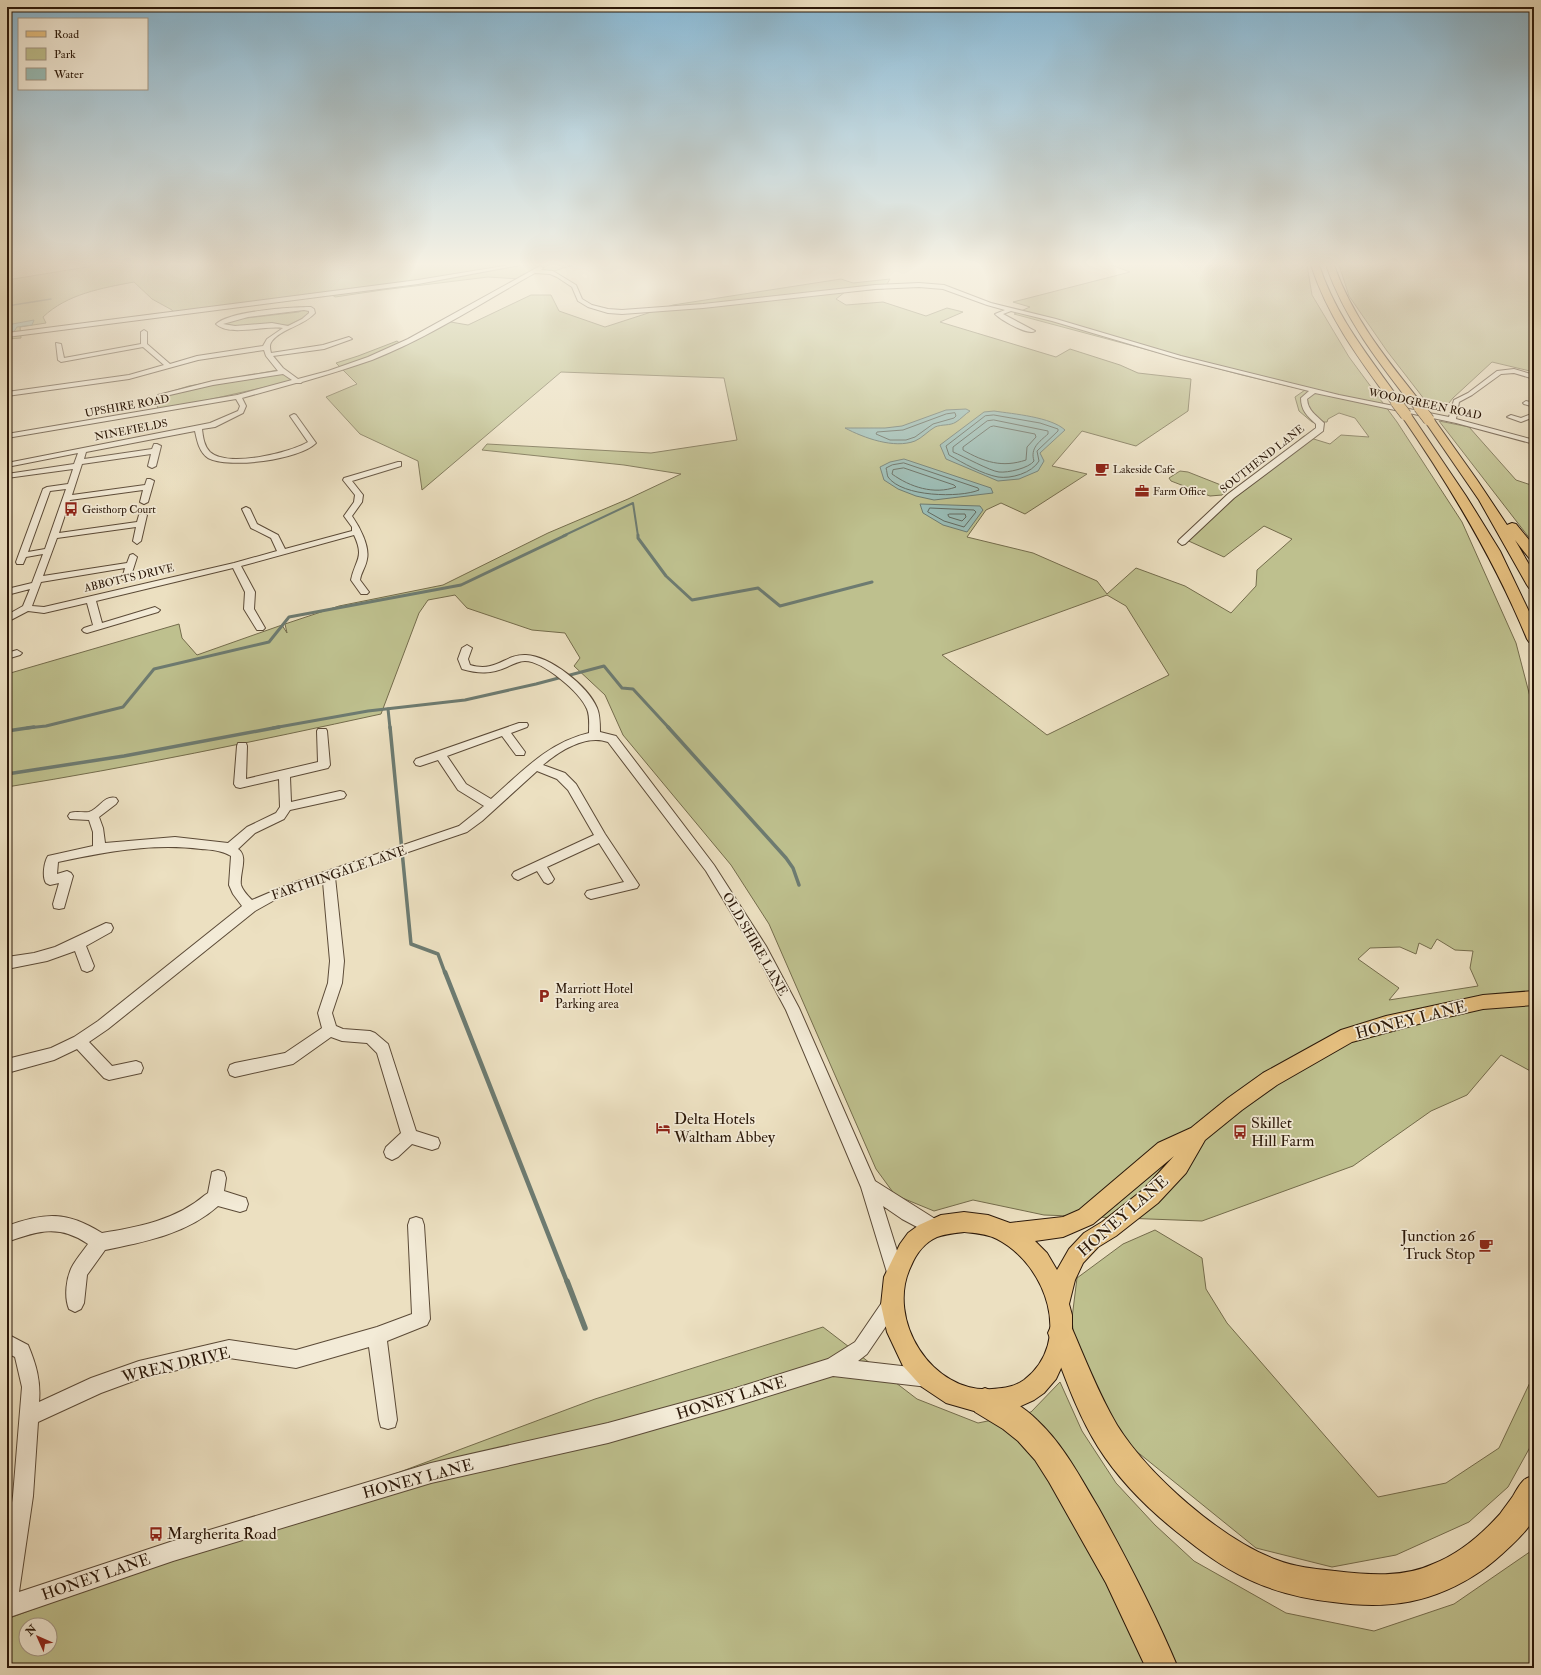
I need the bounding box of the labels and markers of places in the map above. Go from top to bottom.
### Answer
cafe icon: Lakeside Cafe [1094,461,1110,477]
place label: Lakeside Cafe [1113,463,1175,476]
office icon: Farm Office [1134,483,1150,499]
place label: Farm Office [1153,485,1206,498]
bus stop icon: Geisthorp Court [63,501,79,517]
place label: Geisthorp Court [82,503,156,517]
place label: Marriott Hotel Parking area [555,981,634,1012]
parking icon: Marriott Hotel Parking area [536,988,552,1004]
place label: Delta Hotels Waltham Abbey [673,1109,776,1147]
place label: Skillet Hill Farm [1251,1113,1315,1151]
hotel icon: Delta Hotels Waltham Abbey [655,1120,671,1136]
bus stop icon: Skillet Hill Farm [1232,1124,1248,1140]
place label: Junction 26 Truck Stop [1400,1226,1476,1265]
cafe icon: Junction 26 Truck Stop [1478,1237,1494,1253]
place label: Margherita Road [167,1524,277,1544]
bus stop icon: Margherita Road [148,1526,164,1542]

